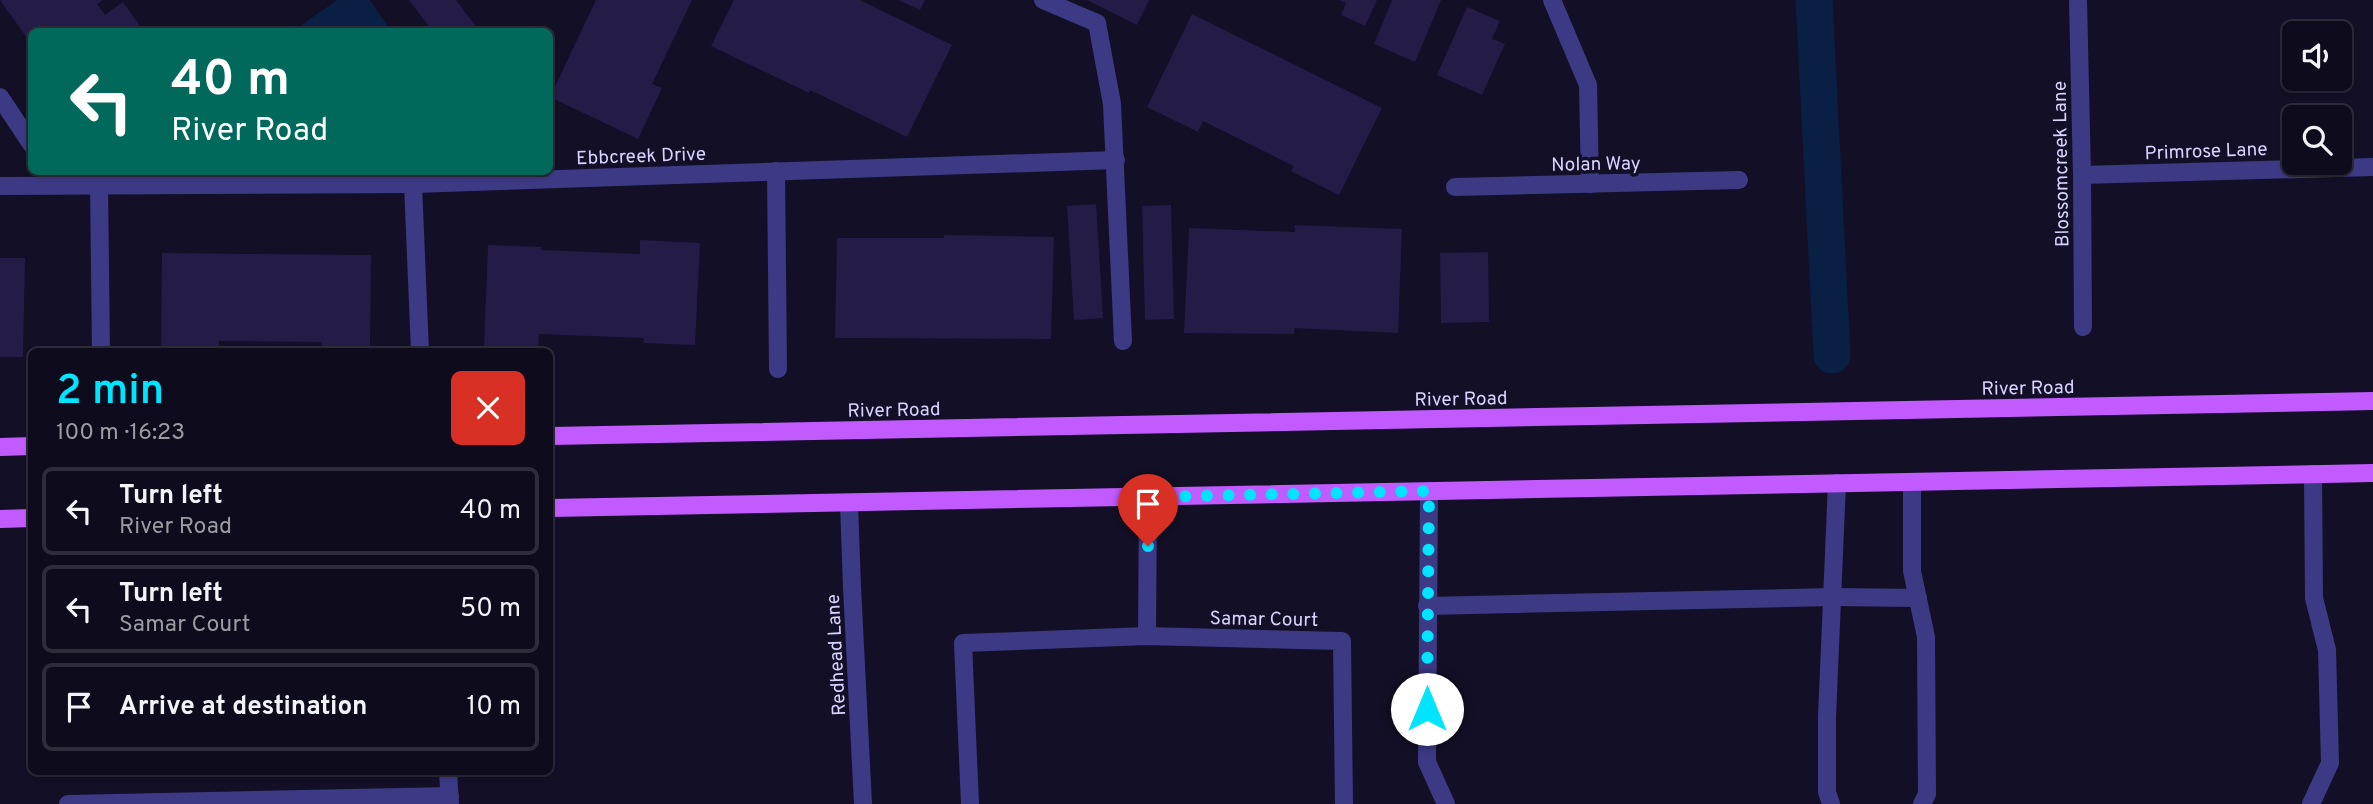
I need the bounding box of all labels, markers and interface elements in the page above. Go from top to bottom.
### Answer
map controls [2282,21,2352,175]
button: sound [2282,21,2352,91]
text: 40 m [171,51,290,113]
icon: left [56,56,147,147]
street label: Blossomcreek Lane [2049,81,2075,247]
button: search [2282,105,2352,175]
text: River Road [171,112,328,152]
street label: Primrose Lane [2144,138,2268,166]
street label: Ebbcreek Drive [576,143,706,171]
street label: Nolan Way [1551,152,1641,178]
text: 2 min [56,366,164,419]
button: close [451,371,525,445]
street label: River Road [1981,376,2075,402]
street label: River Road [1414,387,1508,413]
street label: River Road [847,398,941,424]
text: 100 m · 16:23 [56,419,185,448]
pin [1118,474,1178,546]
text: Turn left [119,480,223,513]
icon: arrive [1129,485,1167,523]
icon: left [60,492,98,530]
text: 40 m [460,495,521,528]
text: River Road [119,513,232,542]
text: Turn left [119,578,223,611]
icon: left [60,590,98,628]
text: 50 m [460,593,521,626]
street label: Redhead Lane [822,593,852,716]
street label: Samar Court [1209,607,1318,633]
text: Samar Court [119,611,250,640]
position arrow [1390,672,1464,746]
icon: arrive [60,688,98,726]
text: Arrive at destination [119,691,367,724]
text: 10 m [466,691,521,724]

